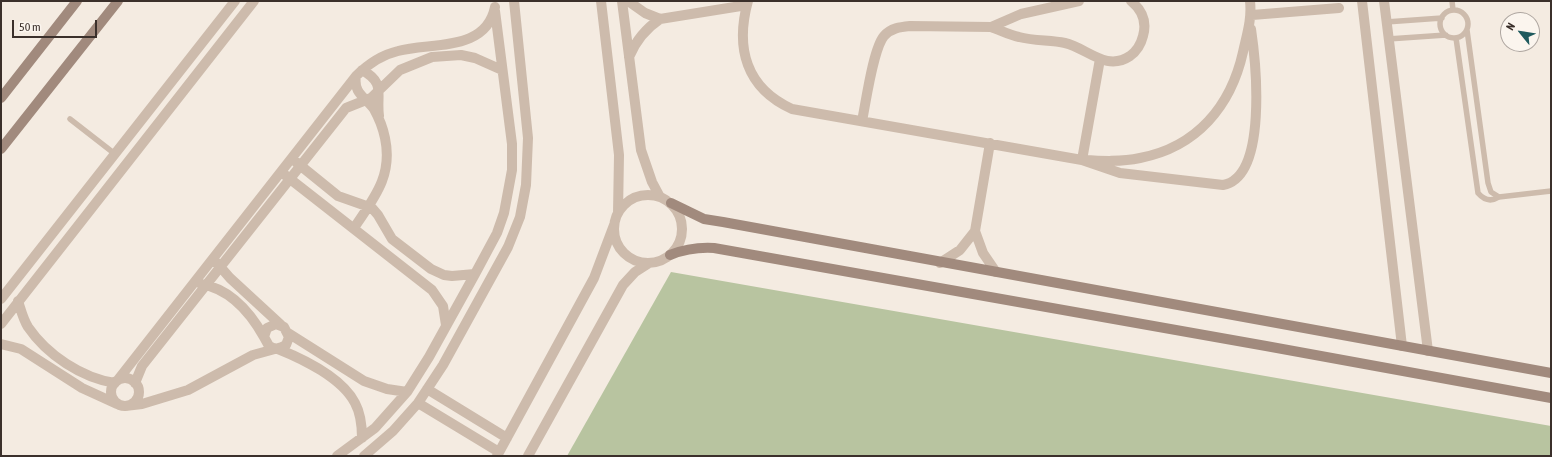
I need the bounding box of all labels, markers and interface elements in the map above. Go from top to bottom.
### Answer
scale bar [14,12,99,38]
north arrow [1500,12,1540,52]
text: 50 m [19,20,41,34]
text: N [1504,21,1517,32]

